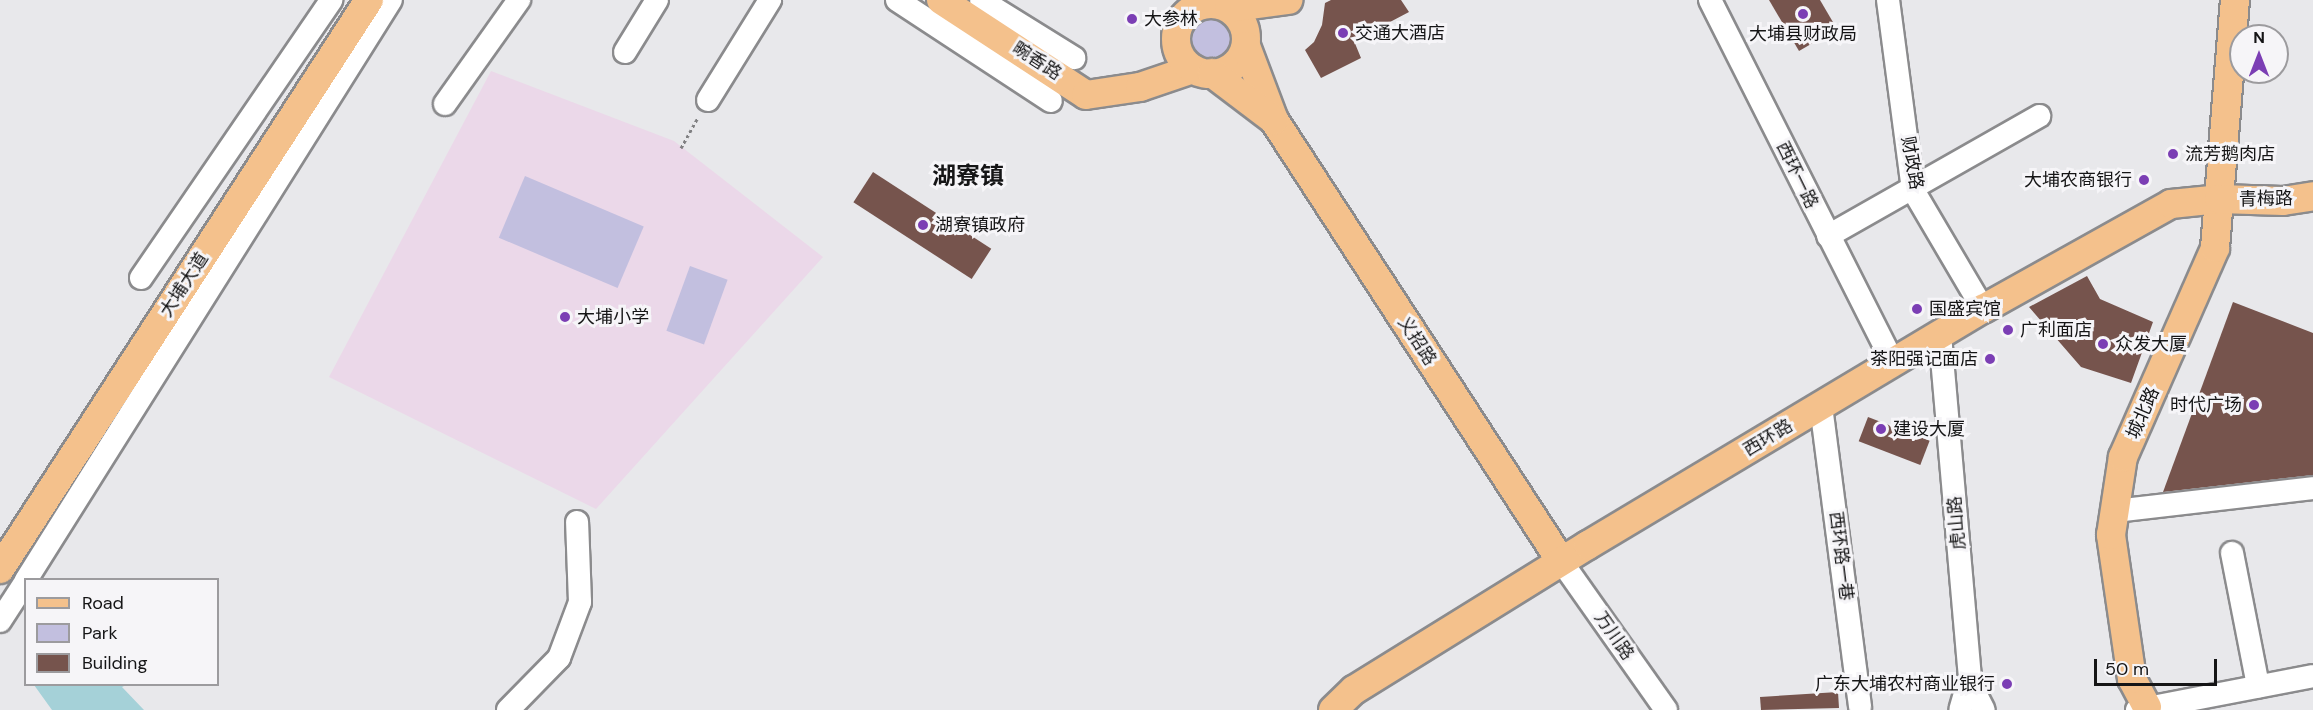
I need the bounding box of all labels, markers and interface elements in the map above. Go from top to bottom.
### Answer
marker: 大埔县财政局 [1796,7,1810,21]
place label: 大参林 [1144,8,1198,30]
marker: 大参林 [1125,12,1139,26]
place label: 交通大酒店 [1355,22,1445,44]
place label: 大埔县财政局 [1749,23,1857,45]
north arrow [2229,24,2289,84]
marker: 交通大酒店 [1336,26,1350,40]
text: N [2253,27,2265,48]
street label: 畹香路 [1008,37,1066,85]
street label: 财政路 [1897,135,1927,191]
street label: 西环一路 [1772,138,1822,212]
place label: 流芳鹅肉店 [2185,143,2275,165]
marker: 流芳鹅肉店 [2166,147,2180,161]
district label: 湖寮镇 [932,162,1004,190]
place label: 大埔农商银行 [2024,169,2132,191]
marker: 大埔农商银行 [2137,173,2151,187]
street label: 青梅路 [2239,188,2293,210]
place label: 湖寮镇政府 [935,214,1025,236]
marker: 湖寮镇政府 [916,218,930,232]
street label: 大埔大道 [155,249,213,321]
place label: 国盛宾馆 [1929,298,2001,320]
marker: 国盛宾馆 [1910,302,1924,316]
place label: 大埔小学 [577,306,649,328]
marker: 大埔小学 [558,310,572,324]
street label: 义招路 [1393,312,1441,370]
place label: 广利面店 [2020,319,2092,341]
marker: 广利面店 [2001,323,2015,337]
place label: 众发大厦 [2115,333,2187,355]
marker: 众发大厦 [2096,337,2110,351]
place label: 茶阳强记面店 [1870,348,1978,370]
marker: 茶阳强记面店 [1983,352,1997,366]
street label: 城北路 [2122,384,2164,442]
place label: 时代广场 [2170,394,2242,416]
marker: 时代广场 [2247,398,2261,412]
street label: 西环路 [1739,415,1797,461]
place label: 建设大厦 [1893,418,1965,440]
marker: 建设大厦 [1874,422,1888,436]
street label: 虎山路 [1944,495,1970,551]
street label: 西环路一巷 [1825,510,1857,602]
legend [24,578,219,686]
text: Road [82,591,124,615]
street label: 万川路 [1590,608,1638,664]
text: Park [82,621,118,645]
scale bar [2097,647,2220,685]
text: Building [82,651,147,675]
text: 50 m [2105,657,2149,681]
place label: 广东大埔农村商业银行 [1815,673,1995,695]
marker: 广东大埔农村商业银行 [2000,677,2014,691]

